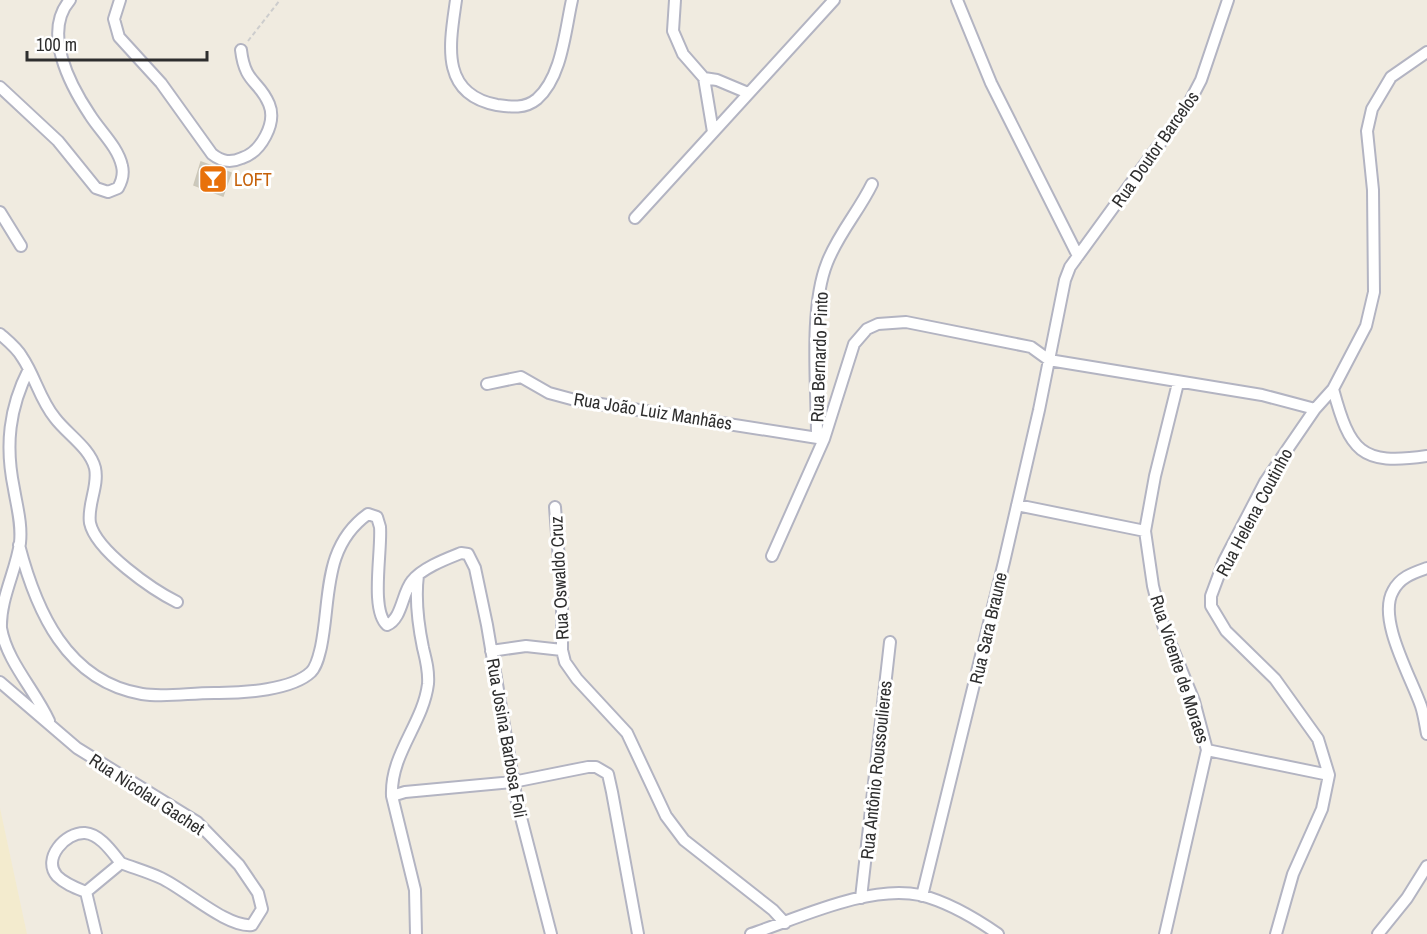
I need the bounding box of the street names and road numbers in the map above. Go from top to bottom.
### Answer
street label: Rua Doutor Barcelos [1105,86,1205,212]
street label: Rua Bernardo Pinto [804,291,834,423]
street label: Rua João Luiz Manhães [572,386,734,436]
street label: Rua Helena Coutinho [1210,443,1298,581]
street label: Rua Oswaldo Cruz [543,516,575,640]
street label: Rua Sara Braune [963,570,1013,686]
street label: Rua Vicente de Moraes [1144,592,1216,746]
street label: Rua Josina Barbosa Foli [481,656,533,820]
street label: Rua Antônio Roussoulieres [854,679,898,861]
street label: Rua Nicolau Gachet [84,747,210,841]

